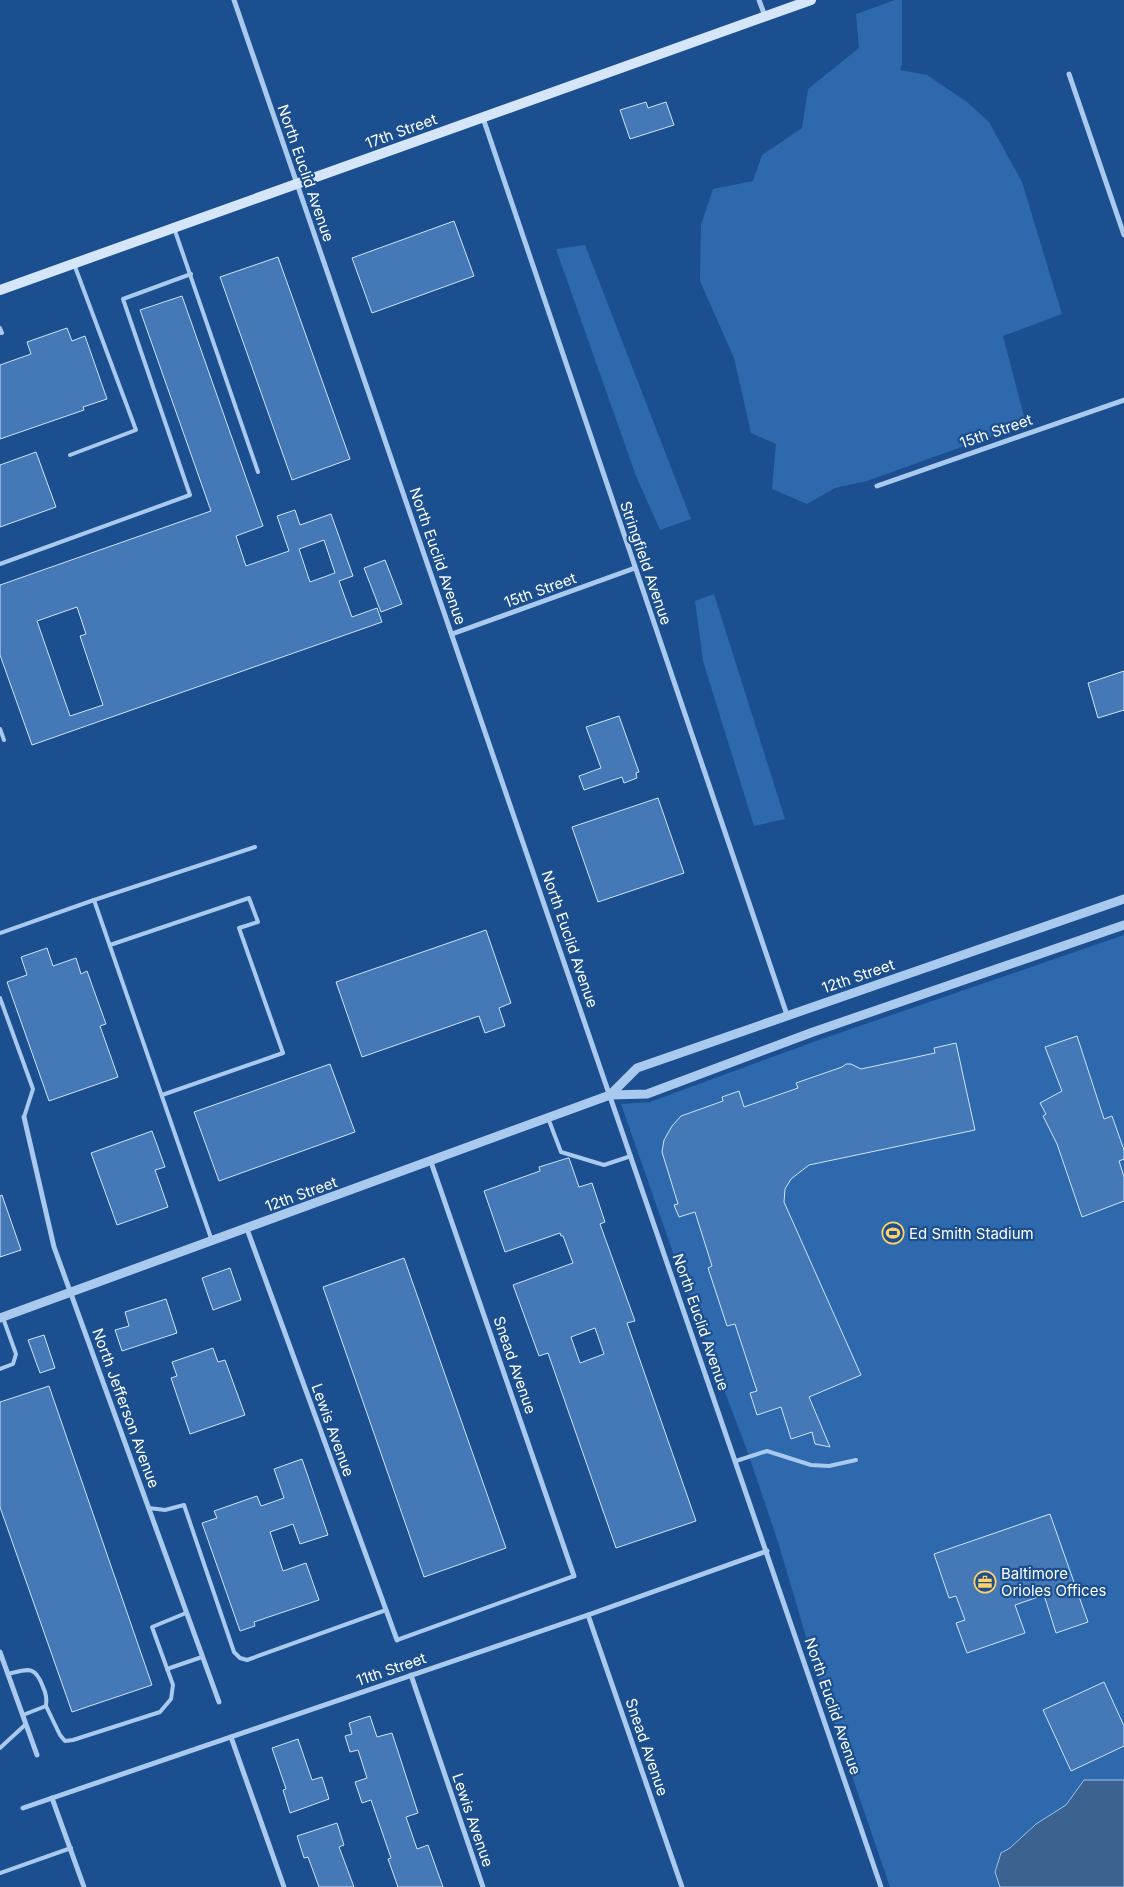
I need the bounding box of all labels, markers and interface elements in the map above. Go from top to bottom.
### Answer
street label: North Euclid Avenue [274,102,338,244]
street label: 17th Street [363,109,440,153]
street label: 15th Street [957,410,1035,452]
street label: North Euclid Avenue [406,485,470,627]
street label: Stringfield Avenue [616,499,676,627]
street label: 15th Street [501,568,579,612]
street label: North Euclid Avenue [538,868,602,1010]
street label: 12th Street [819,955,897,997]
street label: 12th Street [262,1172,340,1216]
sports icon: Ed Smith Stadium [881,1221,905,1245]
place label: Ed Smith Stadium [909,1224,1034,1243]
street label: North Euclid Avenue [669,1251,733,1393]
street label: Snead Avenue [489,1314,541,1416]
street label: North Jefferson Avenue [88,1326,164,1490]
street label: Lewis Avenue [307,1381,359,1479]
place label: Baltimore Orioles Offices [1001,1564,1106,1600]
office icon: Baltimore Orioles Offices [973,1570,997,1594]
street label: North Euclid Avenue [801,1635,865,1777]
street label: 11th Street [354,1648,429,1690]
street label: Snead Avenue [621,1696,673,1798]
street label: Lewis Avenue [448,1771,498,1869]

